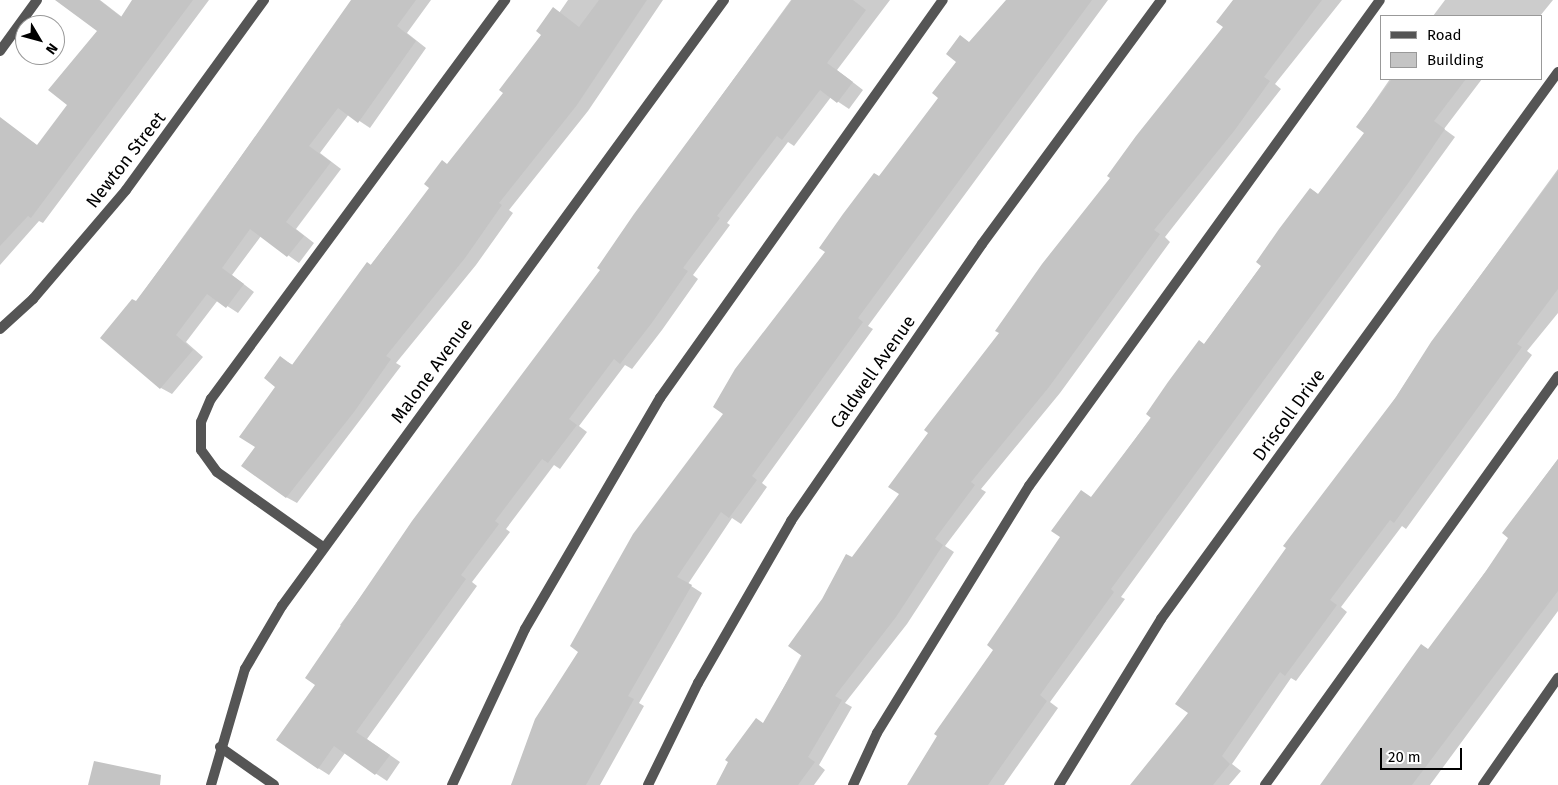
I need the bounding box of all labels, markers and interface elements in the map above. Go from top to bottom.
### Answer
north arrow [15,15,65,65]
legend [1380,15,1543,80]
text: Road [1427,26,1462,44]
text: N [42,40,61,58]
text: Building [1427,51,1483,69]
street label: Newton Street [82,108,170,212]
street label: Caldwell Avenue [826,311,920,433]
street label: Malone Avenue [387,314,477,428]
street label: Driscoll Drive [1248,365,1330,465]
scale bar [1383,738,1466,770]
text: 20 m [1388,748,1421,766]

